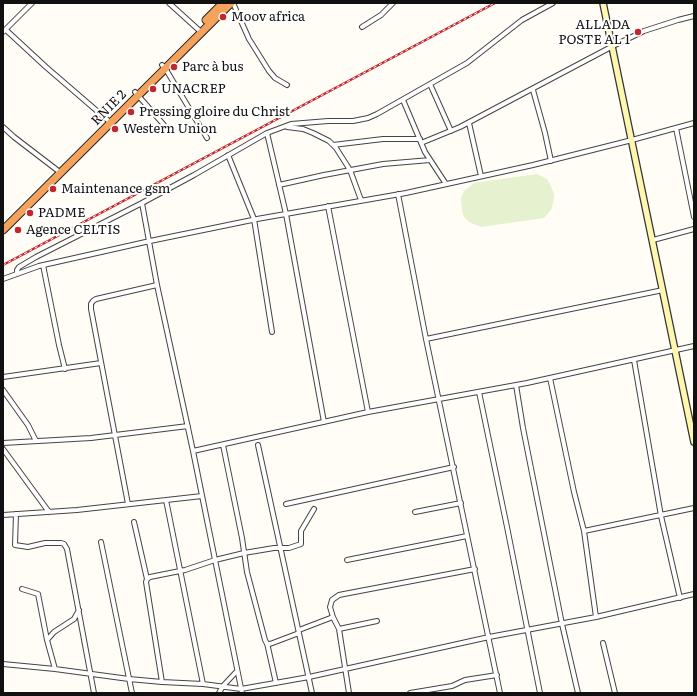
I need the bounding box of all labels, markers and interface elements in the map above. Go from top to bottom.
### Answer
place label: Moov africa [231,9,305,25]
marker: Moov africa [218,12,228,22]
place label: ALLADA POSTE AL 1 [559,17,630,48]
marker: ALLADA POSTE AL 1 [633,27,643,37]
place label: Parc à bus [182,59,243,75]
marker: Parc à bus [169,62,179,72]
place label: UNACREP [161,81,226,97]
marker: UNACREP [148,84,158,94]
street label: RNIE 2 [88,87,130,129]
place label: Pressing gloire du Christ [139,104,290,120]
marker: Pressing gloire du Christ [126,107,136,117]
place label: Western Union [123,121,217,137]
marker: Western Union [110,124,120,134]
place label: Maintenance gsm [61,181,170,197]
marker: Maintenance gsm [48,184,58,194]
place label: PADME [38,205,86,221]
marker: PADME [25,208,35,218]
place label: Agence CELTIS [26,222,120,238]
marker: Agence CELTIS [13,225,23,235]

